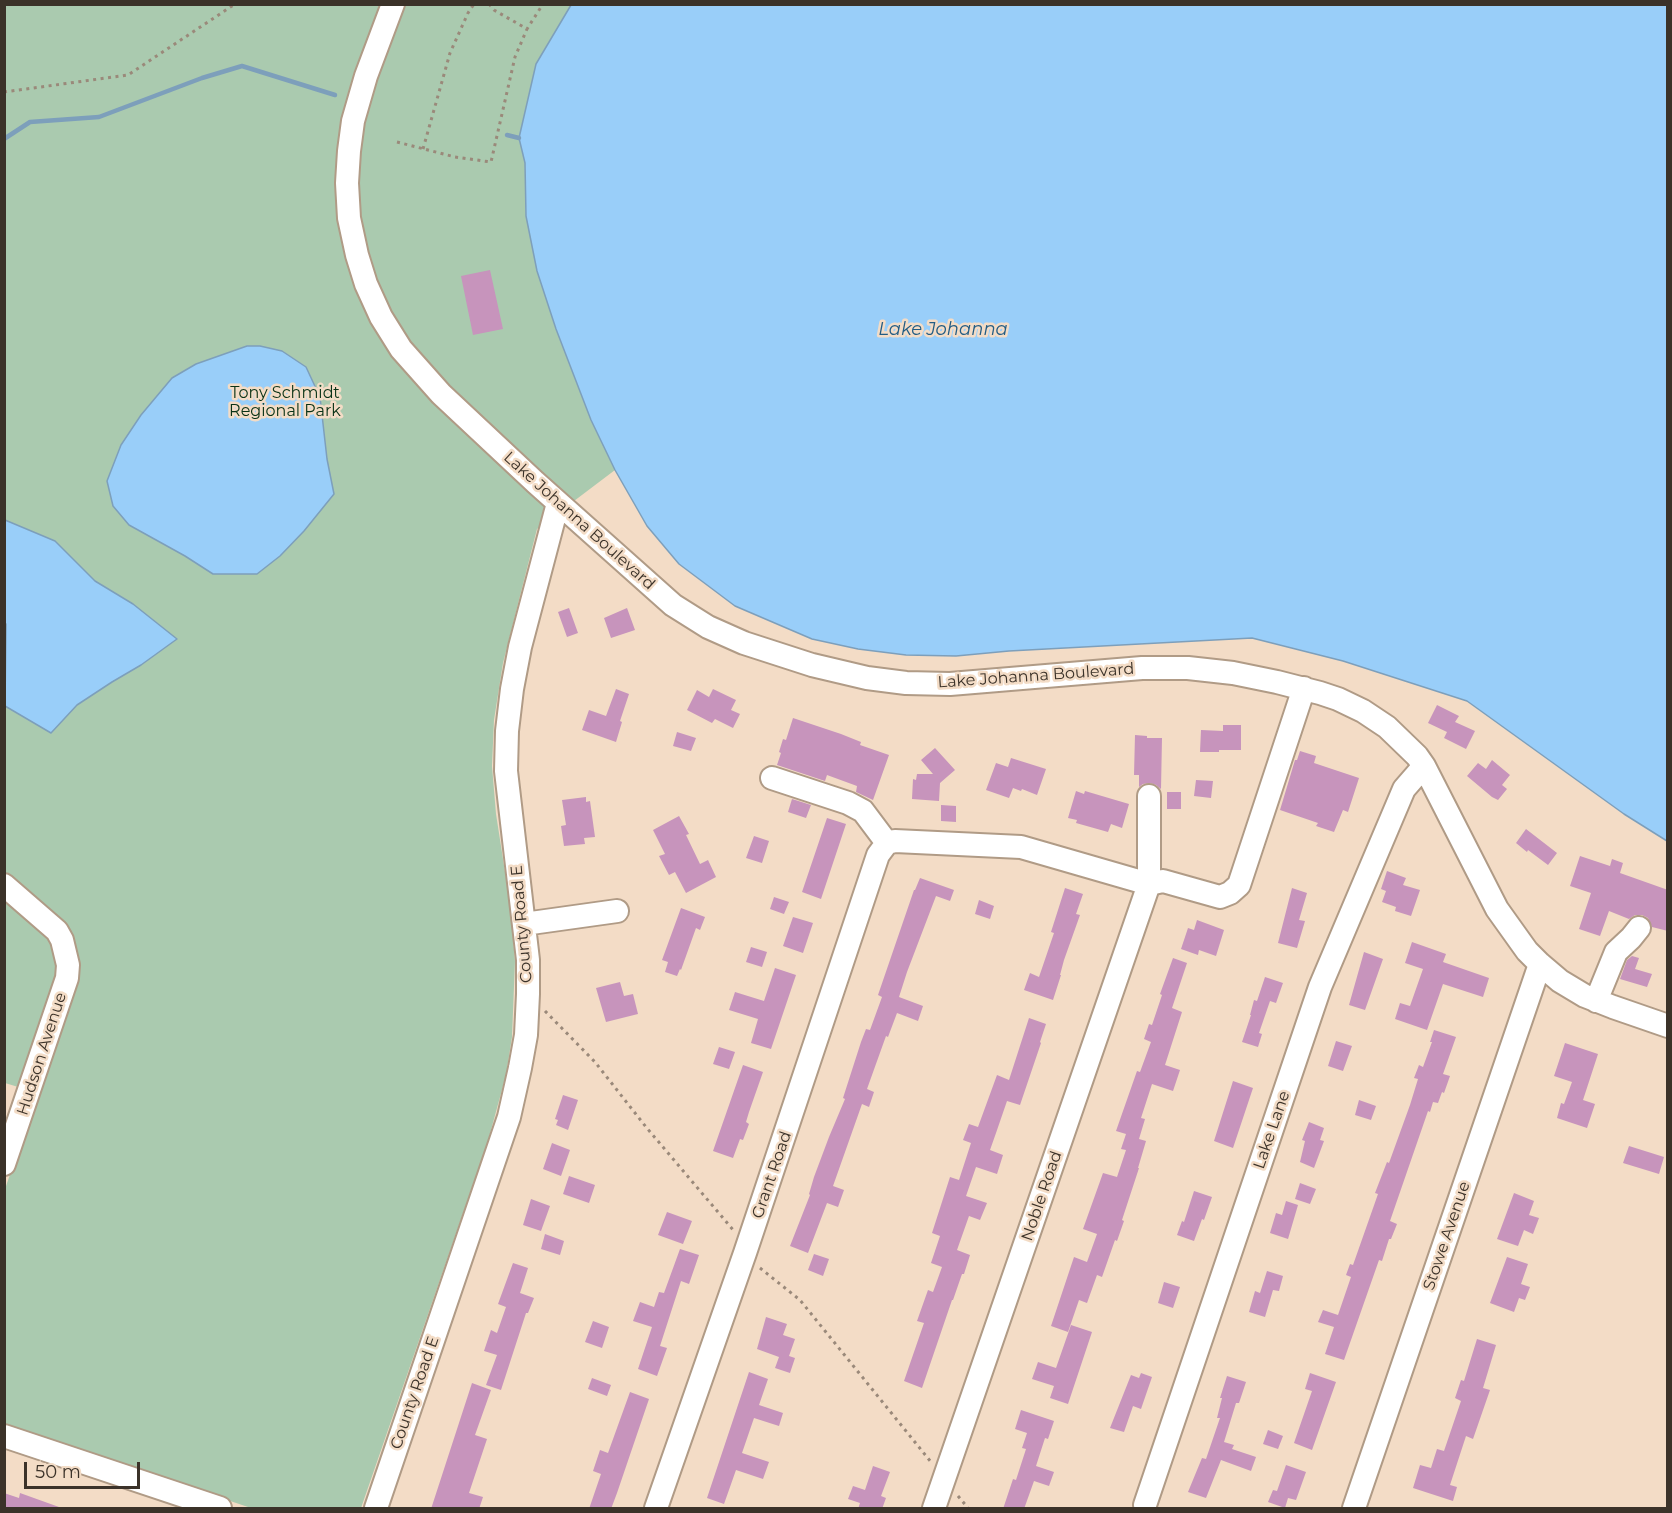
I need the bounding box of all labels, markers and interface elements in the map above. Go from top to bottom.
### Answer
water label: Lake Johanna [878,319,1008,341]
park label: Tony Schmidt Regional Park [229,383,341,421]
street label: Lake Johanna Boulevard [499,448,659,594]
street label: Lake Johanna Boulevard [937,660,1135,692]
street label: County Road E [507,864,537,984]
street label: Hudson Avenue [13,990,71,1118]
street label: Lake Lane [1250,1088,1294,1172]
street label: Grant Road [748,1129,796,1221]
street label: Noble Road [1018,1148,1066,1244]
street label: Stowe Avenue [1419,1179,1475,1293]
street label: County Road E [387,1334,443,1452]
scale bar [27,1450,142,1488]
text: 50 m [35,1461,81,1483]

